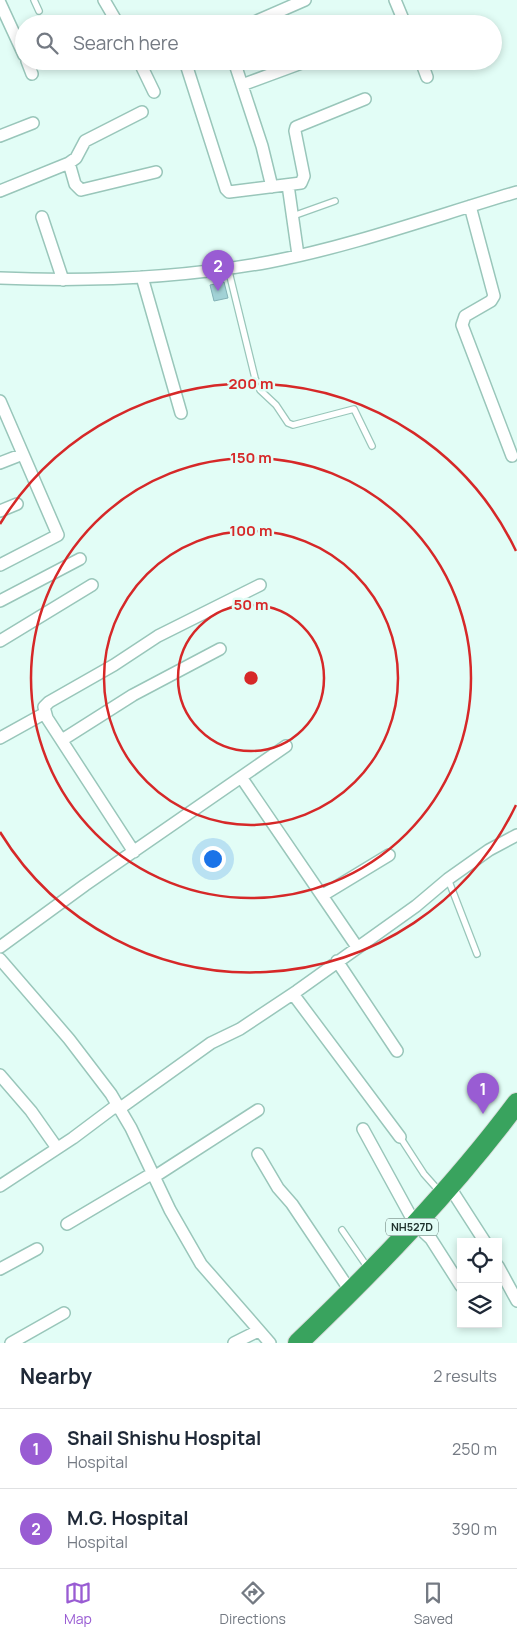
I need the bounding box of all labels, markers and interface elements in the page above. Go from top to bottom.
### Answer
search box [15,15,502,70]
icon: search [33,29,61,57]
text: Search here [73,30,179,56]
pin: 2 [202,250,234,291]
text: 200 m [228,373,274,394]
text: 150 m [230,447,272,468]
text: 100 m [230,520,272,541]
text: 50 m [233,594,269,615]
centre of rings [242,669,260,687]
your location [200,846,226,872]
pin: 1 [467,1073,499,1114]
road number: NH527D [386,1218,438,1236]
map controls [457,1238,502,1328]
button: locate [457,1238,502,1283]
button: layers [457,1283,502,1328]
text: Nearby [20,1362,92,1390]
text: 2 results [433,1365,497,1387]
text: Shail Shishu Hospital [67,1425,261,1451]
text: 1 [32,1438,40,1460]
text: 250 m [452,1438,497,1460]
text: Hospital [67,1451,128,1473]
text: M.G. Hospital [67,1505,189,1531]
text: 2 [31,1518,41,1540]
text: 390 m [452,1518,497,1540]
text: Hospital [67,1531,128,1553]
tab: Map [64,1579,92,1628]
tab: Directions [220,1579,286,1628]
tab: Saved [414,1579,453,1628]

